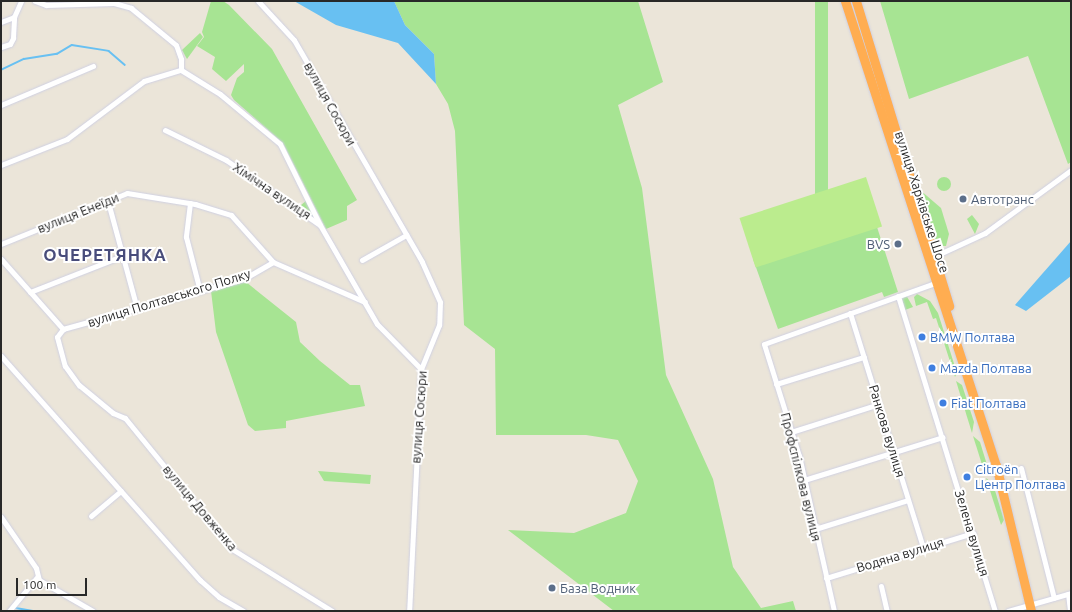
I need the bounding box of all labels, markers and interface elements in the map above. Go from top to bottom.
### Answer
street label: вулиця Сосюри [301,59,359,149]
street label: вулиця Харківське Шосе [892,129,952,275]
street label: Хімічна вулиця [230,159,314,223]
street label: вулиця Енеїди [35,190,121,236]
place label: Автотранс [971,191,1034,207]
marker: Автотранс [958,194,968,204]
place label: BVS [867,236,890,252]
marker: BVS [893,239,903,249]
district label: ОЧЕРЕТЯНКА [43,245,167,265]
street label: вулиця Полтавського Полку [86,266,252,330]
place label: BMW Полтава [930,329,1015,345]
marker: BMW Полтава [917,332,927,342]
place label: Mazda Полтава [940,360,1032,376]
marker: Mazda Полтава [927,363,937,373]
street label: вулиця Сосюри [408,370,430,464]
street label: Ранкова вулиця [866,383,908,479]
place label: Fiat Полтава [951,395,1026,411]
marker: Fiat Полтава [938,398,948,408]
street label: Профспілкова вулиця [777,411,825,543]
street label: вулиця Довженка [159,462,241,554]
place label: Citroën Центр Полтава [975,462,1066,493]
marker: Citroën Центр Полтава [962,472,972,482]
street label: Зелена вулиця [951,488,993,578]
street label: Водяна вулиця [854,534,946,576]
scale bar [18,570,89,596]
text: 100 m [23,578,56,591]
place label: База Водник [560,580,636,596]
marker: База Водник [547,583,557,593]

